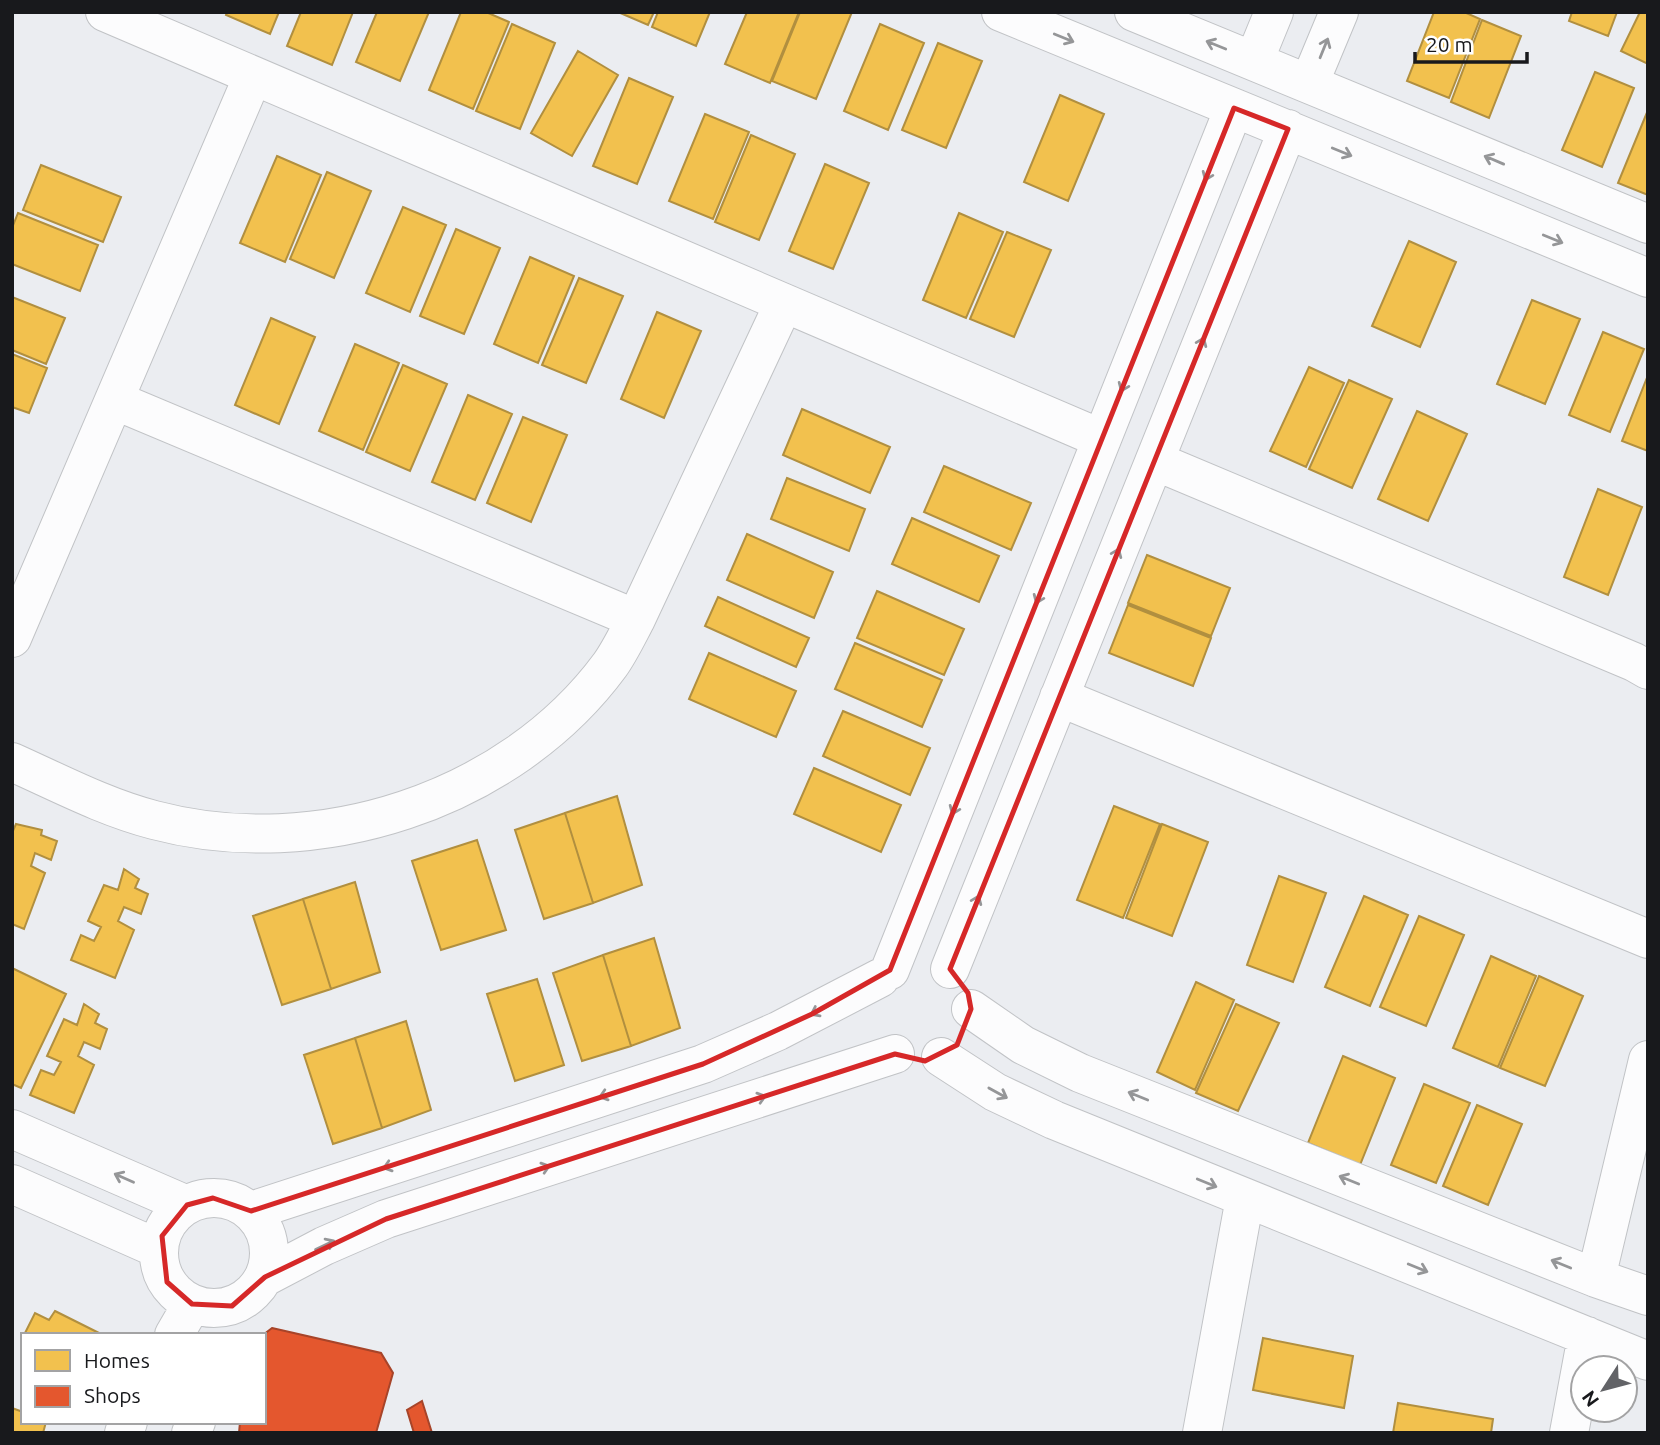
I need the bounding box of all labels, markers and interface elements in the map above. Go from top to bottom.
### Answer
scale bar [1415,21,1527,65]
one-way arrow [1053,32,1074,45]
text: 20 m [1426,32,1473,56]
one-way arrow [1206,38,1227,51]
one-way arrow [1319,38,1332,59]
one-way arrow [1331,146,1353,159]
one-way arrow [1484,153,1506,166]
one-way arrow [1202,160,1215,182]
one-way arrow [1541,233,1563,246]
one-way arrow [1195,337,1208,358]
one-way arrow [1117,371,1130,393]
one-way arrow [1110,548,1123,569]
one-way arrow [1033,582,1046,604]
one-way arrow [949,794,962,815]
one-way arrow [970,895,983,917]
one-way arrow [810,1004,831,1018]
one-way arrow [988,1087,1008,1101]
one-way arrow [1128,1088,1149,1101]
one-way arrow [598,1089,620,1102]
one-way arrow [745,1091,767,1104]
one-way arrow [382,1160,404,1172]
one-way arrow [528,1162,550,1174]
one-way arrow [114,1170,135,1183]
one-way arrow [1339,1172,1361,1185]
one-way arrow [1196,1177,1218,1190]
one-way arrow [315,1238,336,1251]
one-way arrow [1550,1257,1572,1270]
one-way arrow [1407,1263,1429,1276]
legend [21,1333,266,1424]
text: Homes [84,1348,150,1372]
north arrow [1569,1354,1639,1424]
text: Shops [84,1383,141,1407]
text: N [1577,1387,1603,1411]

